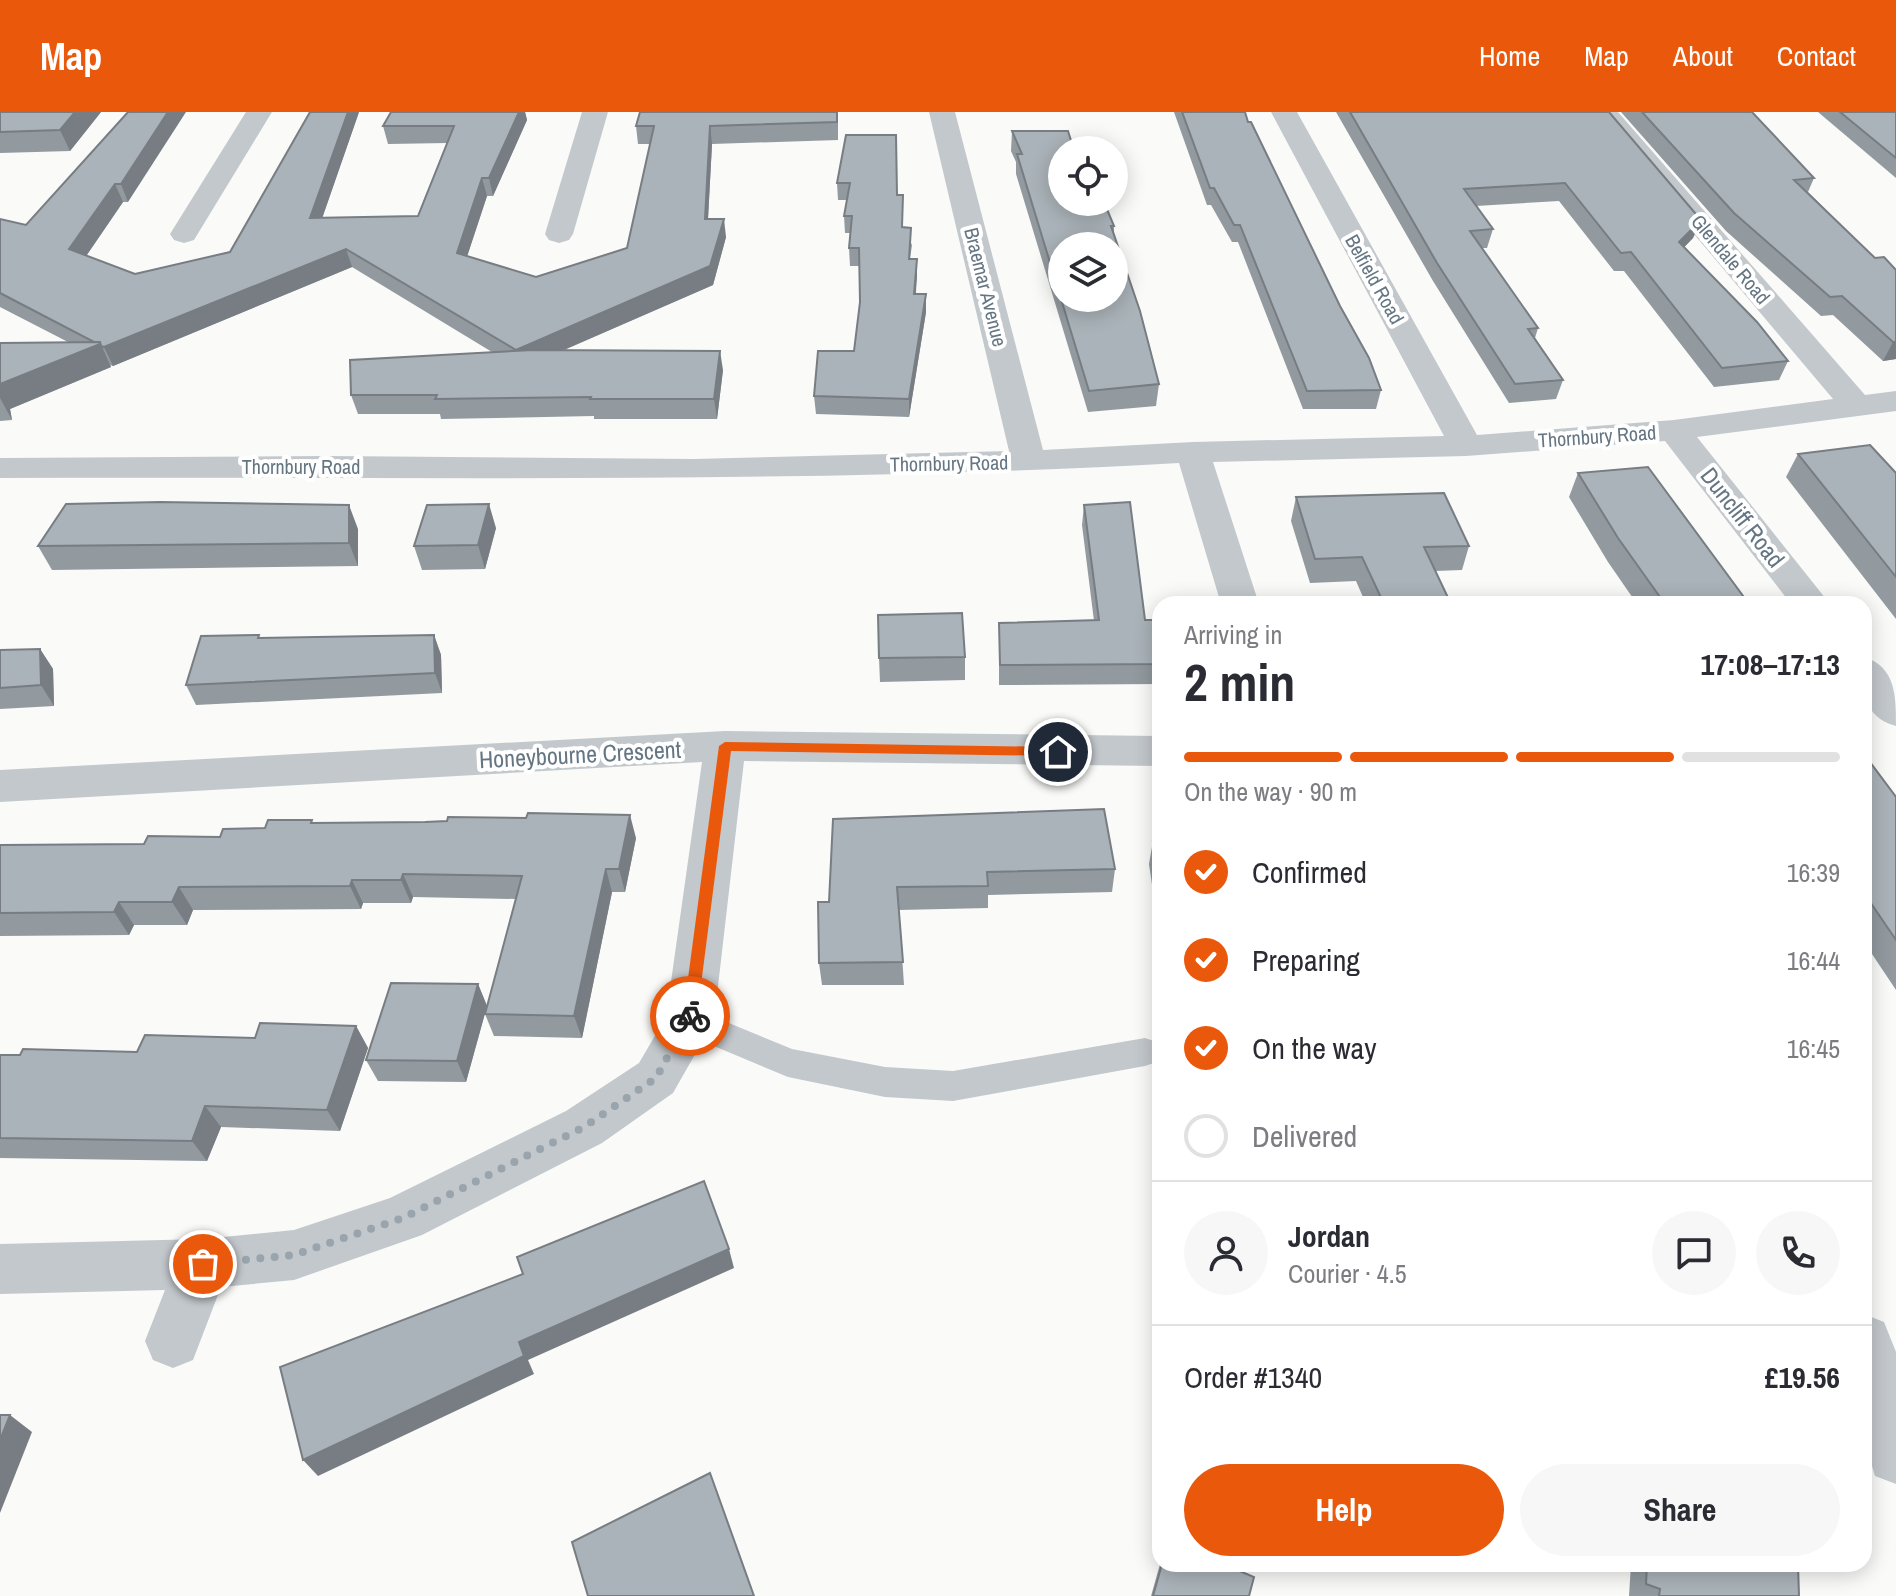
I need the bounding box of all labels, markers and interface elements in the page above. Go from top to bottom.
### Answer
text: Map [40,31,102,82]
text: Home [1479,37,1540,75]
text: Map [1584,37,1629,75]
text: About [1673,37,1733,75]
text: Contact [1777,37,1856,75]
map controls [1048,136,1128,312]
button: locate [1048,136,1128,216]
street label: Glendale Road [1685,208,1777,310]
street label: Braemar Avenue [958,225,1014,349]
street label: Belfield Road [1339,229,1411,329]
button: layers [1048,232,1128,312]
street label: Thornbury Road [1537,418,1657,454]
street label: Thornbury Road [890,448,1008,478]
street label: Thornbury Road [242,453,360,480]
street label: Duncliff Road [1694,460,1792,574]
text: Arriving in [1184,617,1282,652]
text: 17:08–17:13 [1701,644,1840,684]
text: 2 min [1184,647,1295,717]
pin [1024,718,1092,786]
icon: home [1036,730,1080,774]
street label: Honeybourne Crescent [478,733,682,775]
text: On the way · 90 m [1184,774,1357,809]
icon: check [1184,850,1228,894]
text: Confirmed [1252,852,1367,892]
text: 16:39 [1787,855,1840,890]
icon: check [1184,938,1228,982]
text: Preparing [1252,940,1360,980]
text: 16:44 [1787,943,1840,978]
courier [650,976,730,1056]
icon: bike [668,994,712,1038]
icon: check [1184,1026,1228,1070]
text: On the way [1252,1028,1376,1068]
text: 16:45 [1787,1031,1840,1066]
text: Delivered [1252,1116,1357,1156]
button: person [1184,1211,1268,1295]
button: chat [1652,1211,1736,1295]
button: phone [1756,1211,1840,1295]
text: Jordan [1288,1216,1370,1256]
pin [169,1230,237,1298]
icon: bag [181,1242,225,1286]
text: Courier · 4.5 [1288,1256,1407,1291]
text: Order #1340 [1184,1357,1322,1397]
text: £19.56 [1765,1357,1840,1397]
button: Help [1184,1464,1504,1556]
button: Share [1520,1464,1840,1556]

